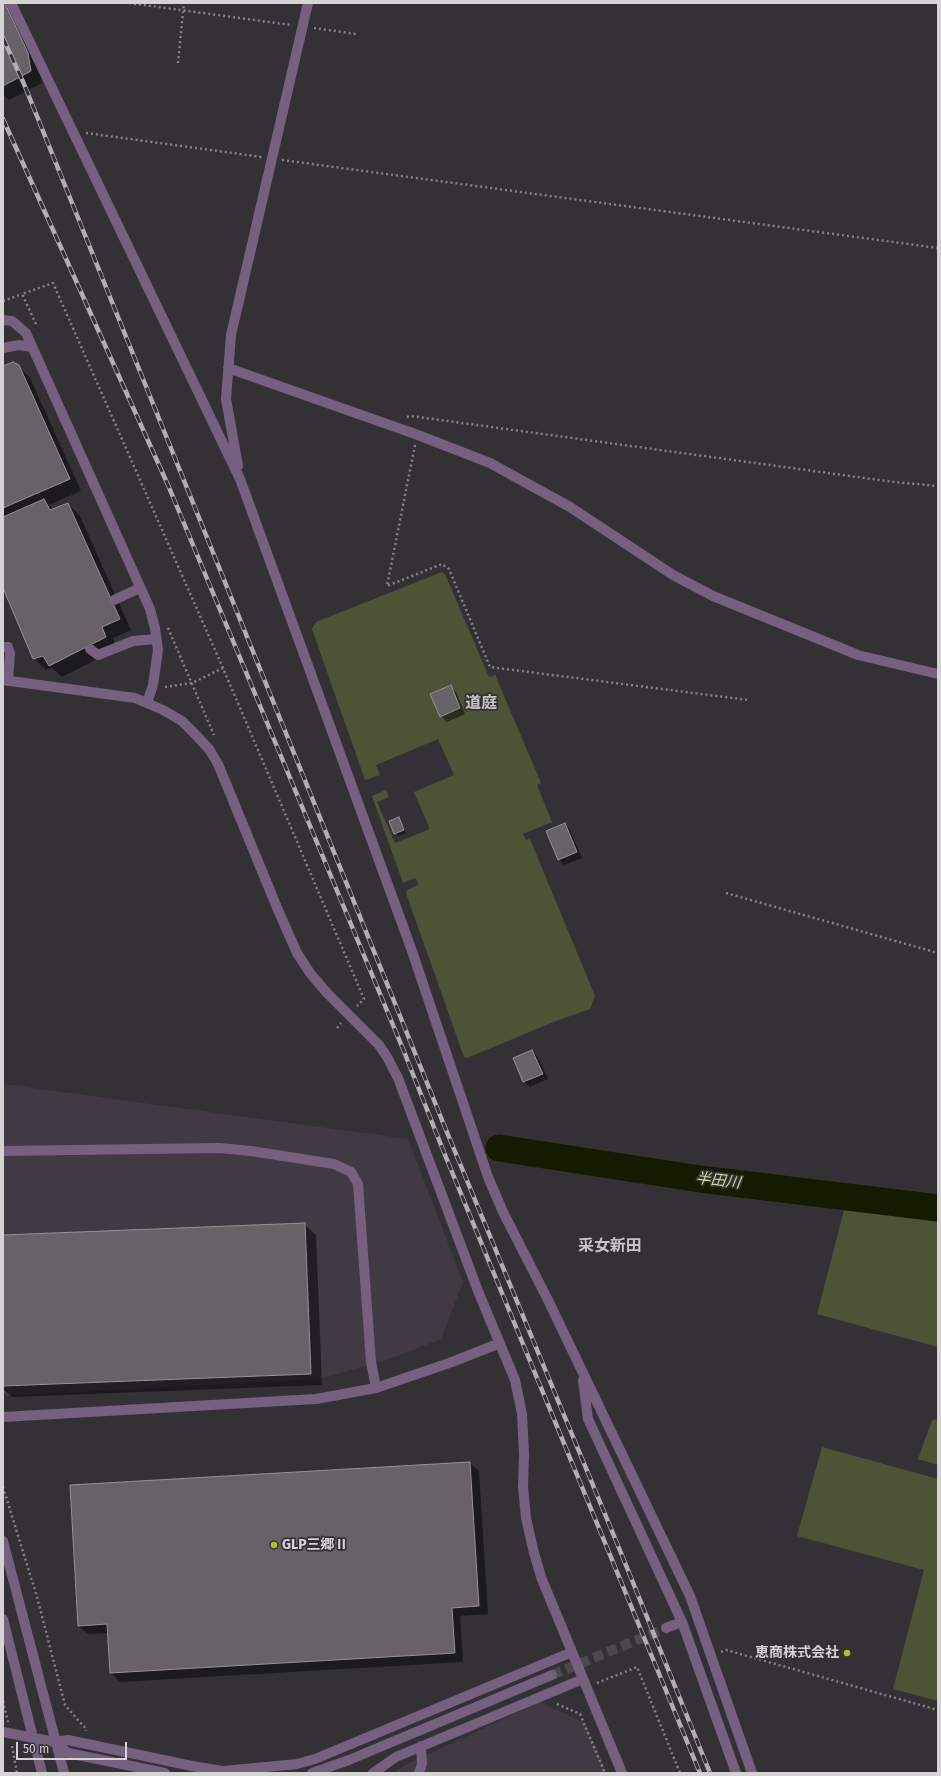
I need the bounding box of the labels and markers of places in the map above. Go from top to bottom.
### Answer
place label: GLP三郷Ⅱ [282,1537,349,1553]
marker: GLP三郷Ⅱ [269,1540,279,1550]
place label: 恵商株式会社 [755,1645,839,1661]
marker: 恵商株式会社 [842,1648,852,1658]

